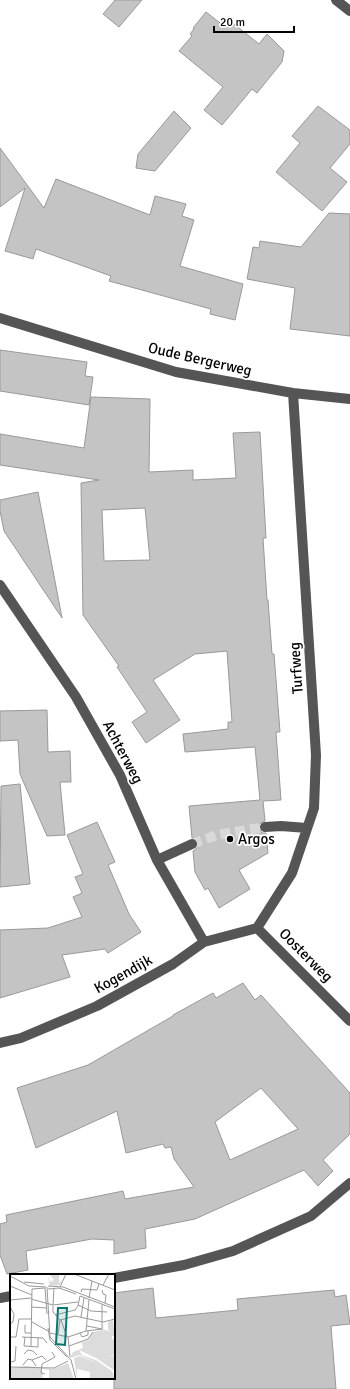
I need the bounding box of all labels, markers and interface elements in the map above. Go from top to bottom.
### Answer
scale bar [214,8,294,34]
text: 20 m [220,15,245,30]
street label: Oude Bergerweg [146,338,254,380]
street label: Turfweg [285,641,307,695]
street label: Achterweg [99,717,147,787]
place label: Argos [238,830,275,848]
marker: Argos [225,834,235,844]
street label: Oosterweg [275,924,337,986]
street label: Kogendijk [91,950,156,997]
inset map [10,1274,115,1379]

